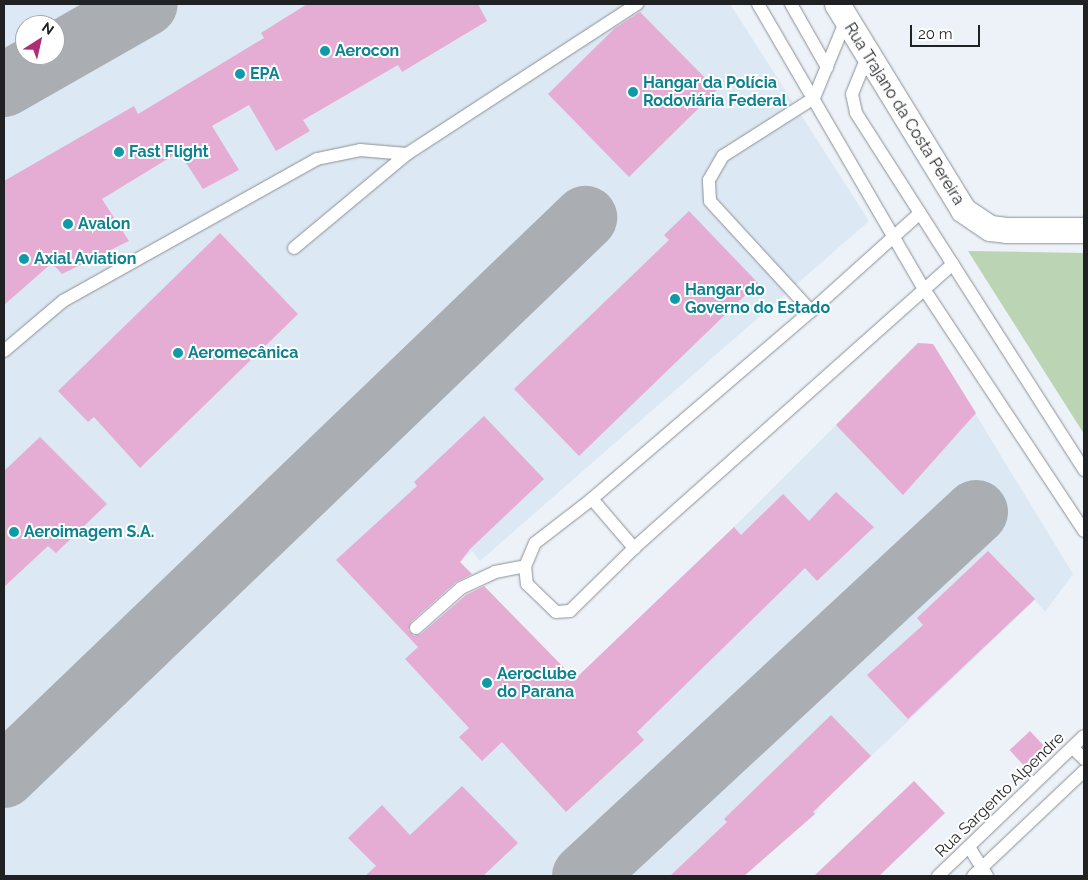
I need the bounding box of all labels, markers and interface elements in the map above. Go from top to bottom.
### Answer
north arrow [15,15,65,65]
scale bar [913,15,983,47]
text: N [39,19,57,38]
street label: Rua Trajano da Costa Pereira [840,19,968,209]
text: 20 m [918,25,953,43]
place label: Aerocon [335,41,399,61]
marker: Aerocon [319,45,331,57]
place label: EPA [250,64,280,84]
marker: EPA [234,68,246,80]
place label: Hangar da Polícia Rodoviária Federal [643,73,787,111]
marker: Hangar da Polícia Rodoviária Federal [627,86,639,98]
place label: Fast Flight [129,142,209,162]
marker: Fast Flight [113,146,125,158]
place label: Avalon [78,214,130,234]
marker: Avalon [62,218,74,230]
place label: Axial Aviation [34,249,137,269]
marker: Axial Aviation [18,253,30,265]
place label: Hangar do Governo do Estado [685,280,830,318]
marker: Hangar do Governo do Estado [669,293,681,305]
place label: Aeromecânica [188,343,299,363]
marker: Aeromecânica [172,347,184,359]
place label: Aeroimagem S.A. [24,522,154,542]
marker: Aeroimagem S.A. [8,526,20,538]
place label: Aeroclube do Parana [497,664,577,702]
marker: Aeroclube do Parana [481,677,493,689]
street label: Rua Sargento Alpendre [931,728,1069,862]

